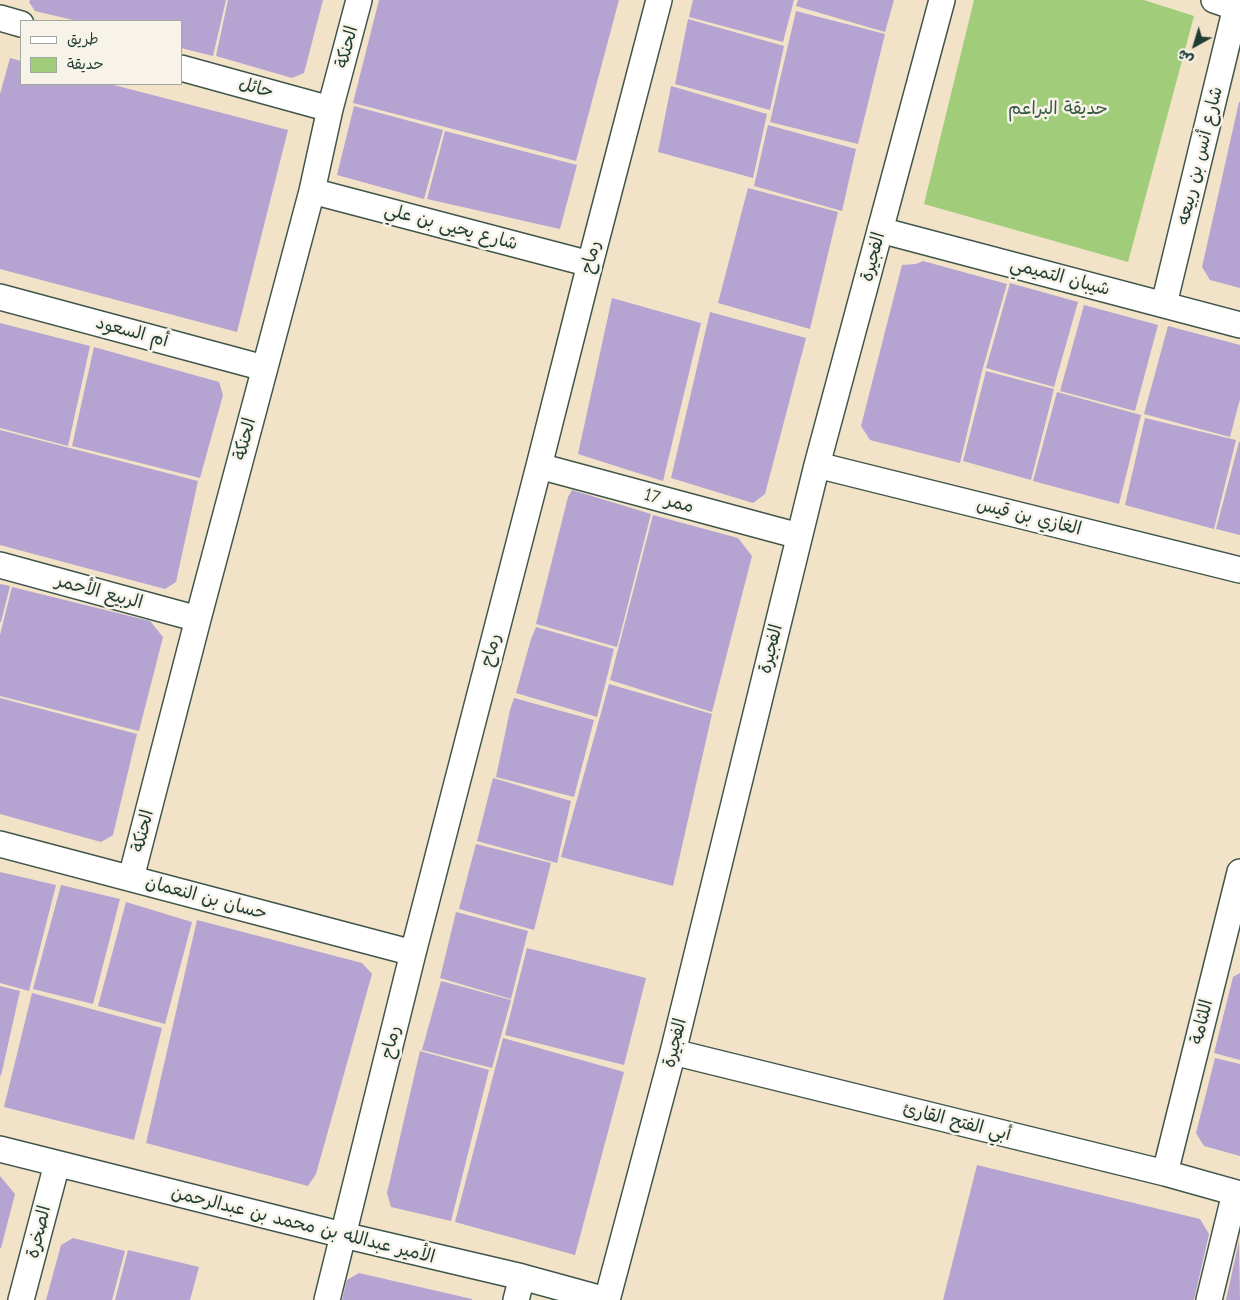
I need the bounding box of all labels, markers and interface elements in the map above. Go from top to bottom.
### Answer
legend [20,20,182,85]
north arrow [1170,20,1220,70]
street label: الحنكة [331,24,363,70]
text: طريق [67,30,99,48]
text: ش [1174,46,1197,68]
text: حديقة [67,55,104,73]
street label: حائل [236,73,276,103]
street label: شارع أنس بن ربيعه [1172,84,1228,228]
park label: حديقة البراعم [1008,98,1108,120]
street label: شارع يحيى بن علي [382,199,520,255]
street label: الفجيرة [856,230,890,284]
street label: رماح [576,238,606,276]
street label: شيبان التميمي [1008,253,1112,301]
street label: أم السعود [93,312,171,352]
street label: الحنكة [229,416,261,462]
street label: ممر 17 [642,484,696,518]
street label: الغازي بن قيس [974,494,1084,540]
street label: الربيع الأحمر [53,570,145,614]
street label: الفجيرة [754,622,788,676]
street label: رماح [476,631,506,669]
street label: الحنكة [127,808,159,854]
street label: حسان بن النعمان [143,871,269,925]
street label: اللثامة [1186,997,1218,1047]
street label: الفجيرة [658,1016,692,1070]
street label: رماح [376,1023,406,1061]
street label: أبي الفتح القارئ [901,1098,1013,1146]
street label: الأمير عبدالله بن محمد بن عبدالرحمن [169,1182,437,1268]
street label: الصخرة [22,1203,56,1261]

